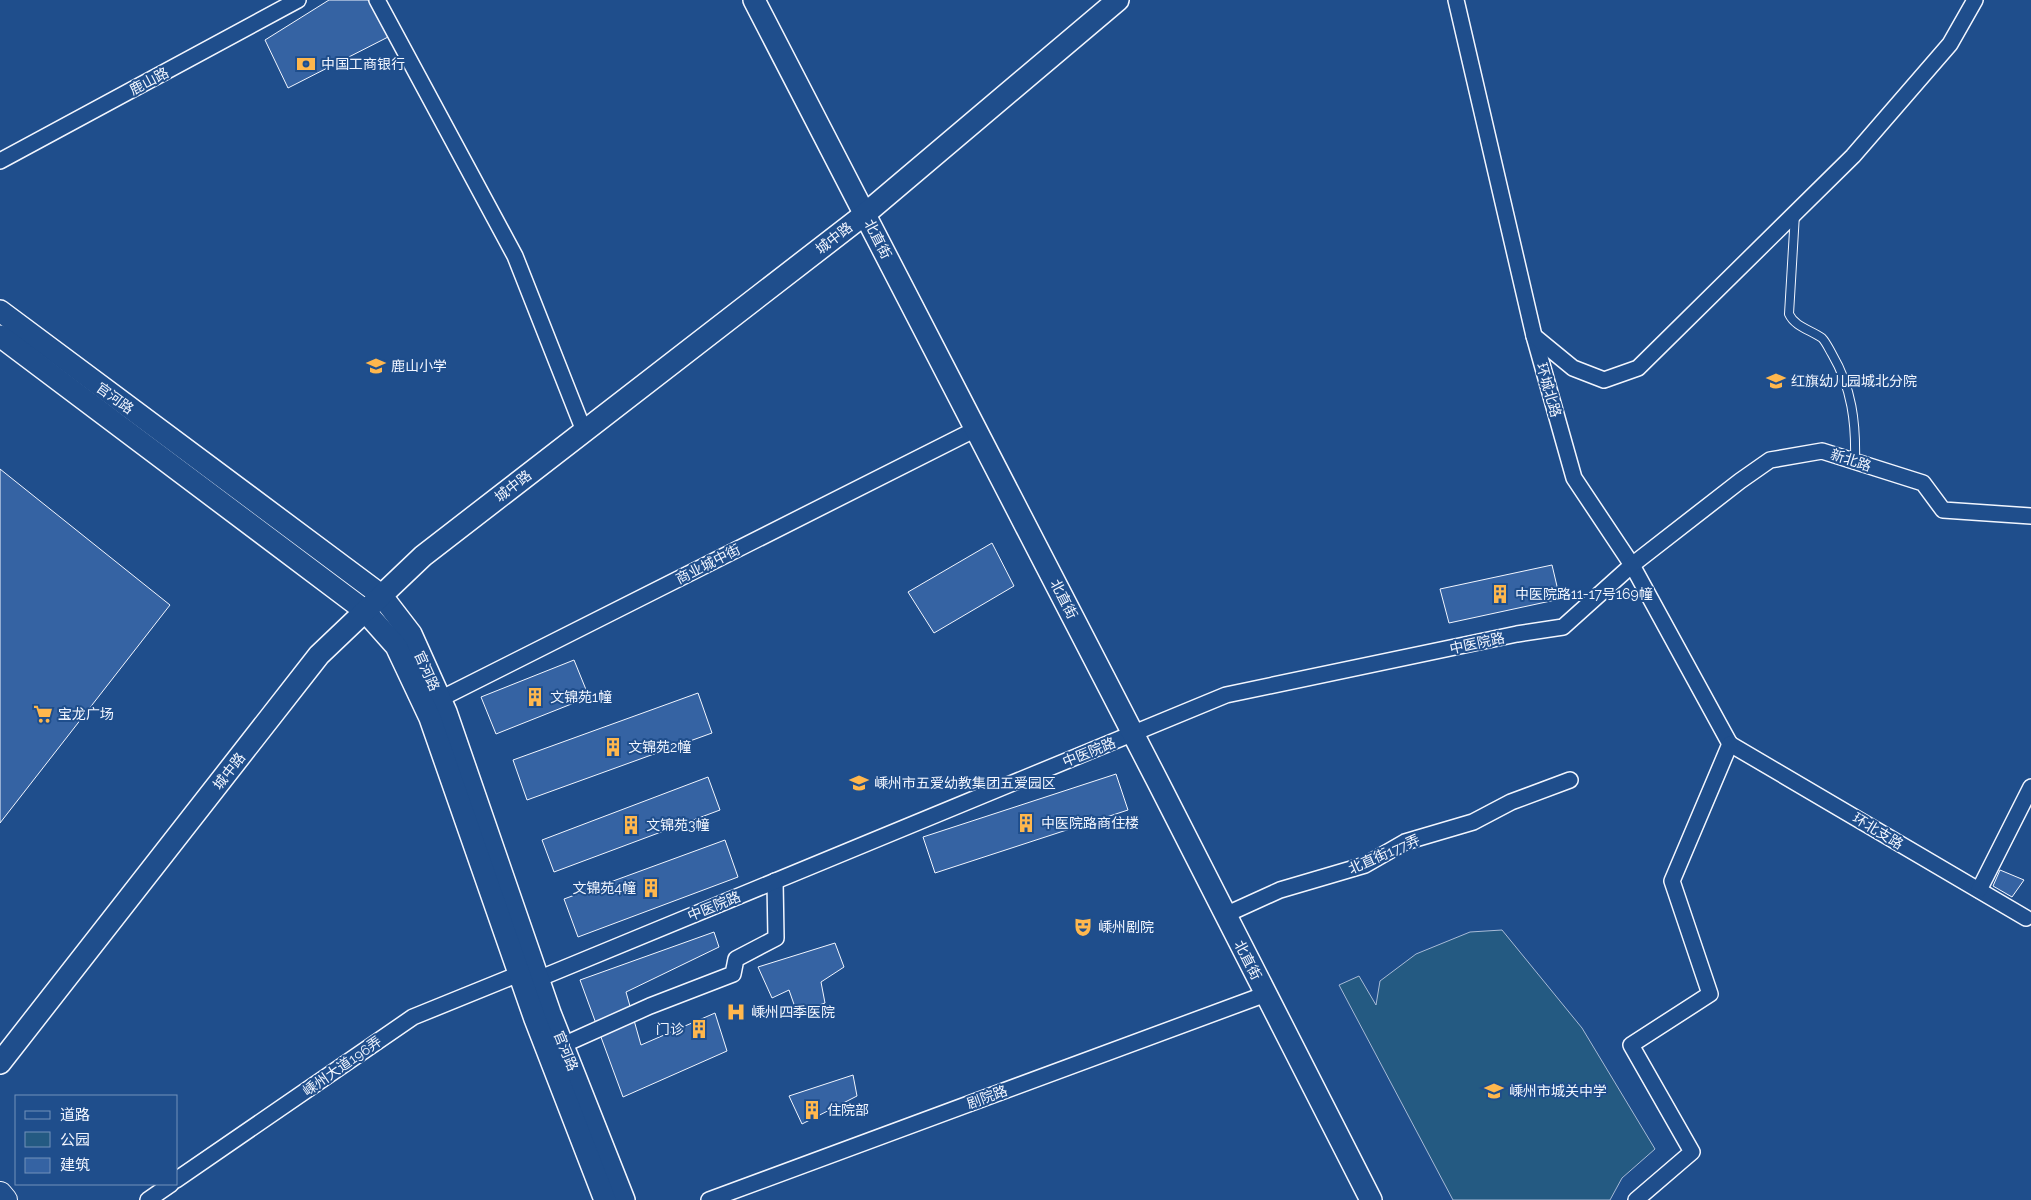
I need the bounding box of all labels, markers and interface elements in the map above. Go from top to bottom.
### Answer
bank icon: 中国工商银行 [295,53,317,75]
place label: 中国工商银行 [321,56,405,72]
street label: 鹿山路 [127,64,171,98]
street label: 北直街 [861,217,895,261]
street label: 城中路 [813,219,855,257]
school or university icon: 鹿山小学 [365,355,387,377]
place label: 鹿山小学 [391,358,447,374]
street label: 环城北路 [1534,361,1564,419]
school or university icon: 红旗幼儿园城北分院 [1765,370,1787,392]
place label: 红旗幼儿园城北分院 [1791,373,1917,389]
street label: 官河路 [93,379,137,417]
street label: 新北路 [1829,446,1873,474]
street label: 城中路 [492,467,534,505]
street label: 商业城中街 [673,541,743,587]
street label: 北直街 [1047,577,1081,621]
building icon: 中医院路11-17号169幢 [1489,583,1511,605]
place label: 中医院路11-17号169幢 [1515,586,1653,602]
street label: 中医院路 [1448,629,1506,657]
street label: 官河路 [411,649,443,693]
building icon: 文锦苑1幢 [524,686,546,708]
place label: 文锦苑1幢 [550,689,612,705]
supermarket icon: 宝龙广场 [32,703,54,725]
place label: 宝龙广场 [58,706,114,722]
street label: 中医院路 [1060,734,1118,770]
building icon: 文锦苑2幢 [602,736,624,758]
place label: 文锦苑2幢 [628,739,691,755]
street label: 城中路 [210,750,248,792]
school or university icon: 嵊州市五爱幼教集团五爱园区 [848,772,870,794]
place label: 嵊州市五爱幼教集团五爱园区 [874,775,1056,791]
street label: 环北支路 [1850,810,1906,852]
building icon: 中医院路商住楼 [1015,812,1037,834]
building icon: 文锦苑3幢 [620,814,642,836]
place label: 中医院路商住楼 [1041,815,1139,831]
place label: 文锦苑3幢 [646,817,709,833]
street label: 北直街177弄 [1346,831,1422,877]
building icon: 文锦苑4幢 [640,877,662,899]
place label: 文锦苑4幢 [572,880,636,896]
street label: 中医院路 [685,888,743,924]
theatre icon: 嵊州剧院 [1072,916,1094,938]
place label: 嵊州剧院 [1098,919,1154,935]
street label: 北直街 [1231,938,1265,982]
hospital icon: 嵊州四季医院 [725,1001,747,1023]
place label: 嵊州四季医院 [751,1004,835,1020]
building icon: 门诊 [688,1018,710,1040]
place label: 门诊 [656,1021,684,1037]
street label: 官河路 [551,1029,581,1073]
street label: 嵊州大道196弄 [299,1033,385,1099]
school or university icon: 嵊州市城关中学 [1483,1080,1505,1102]
street label: 剧院路 [965,1082,1009,1112]
place label: 嵊州市城关中学 [1509,1083,1607,1099]
legend [15,1095,178,1185]
building icon: 住院部 [801,1099,823,1121]
place label: 住院部 [827,1102,869,1118]
text: 道路 [60,1106,90,1124]
text: 公园 [60,1131,90,1149]
text: 建筑 [60,1156,90,1174]

